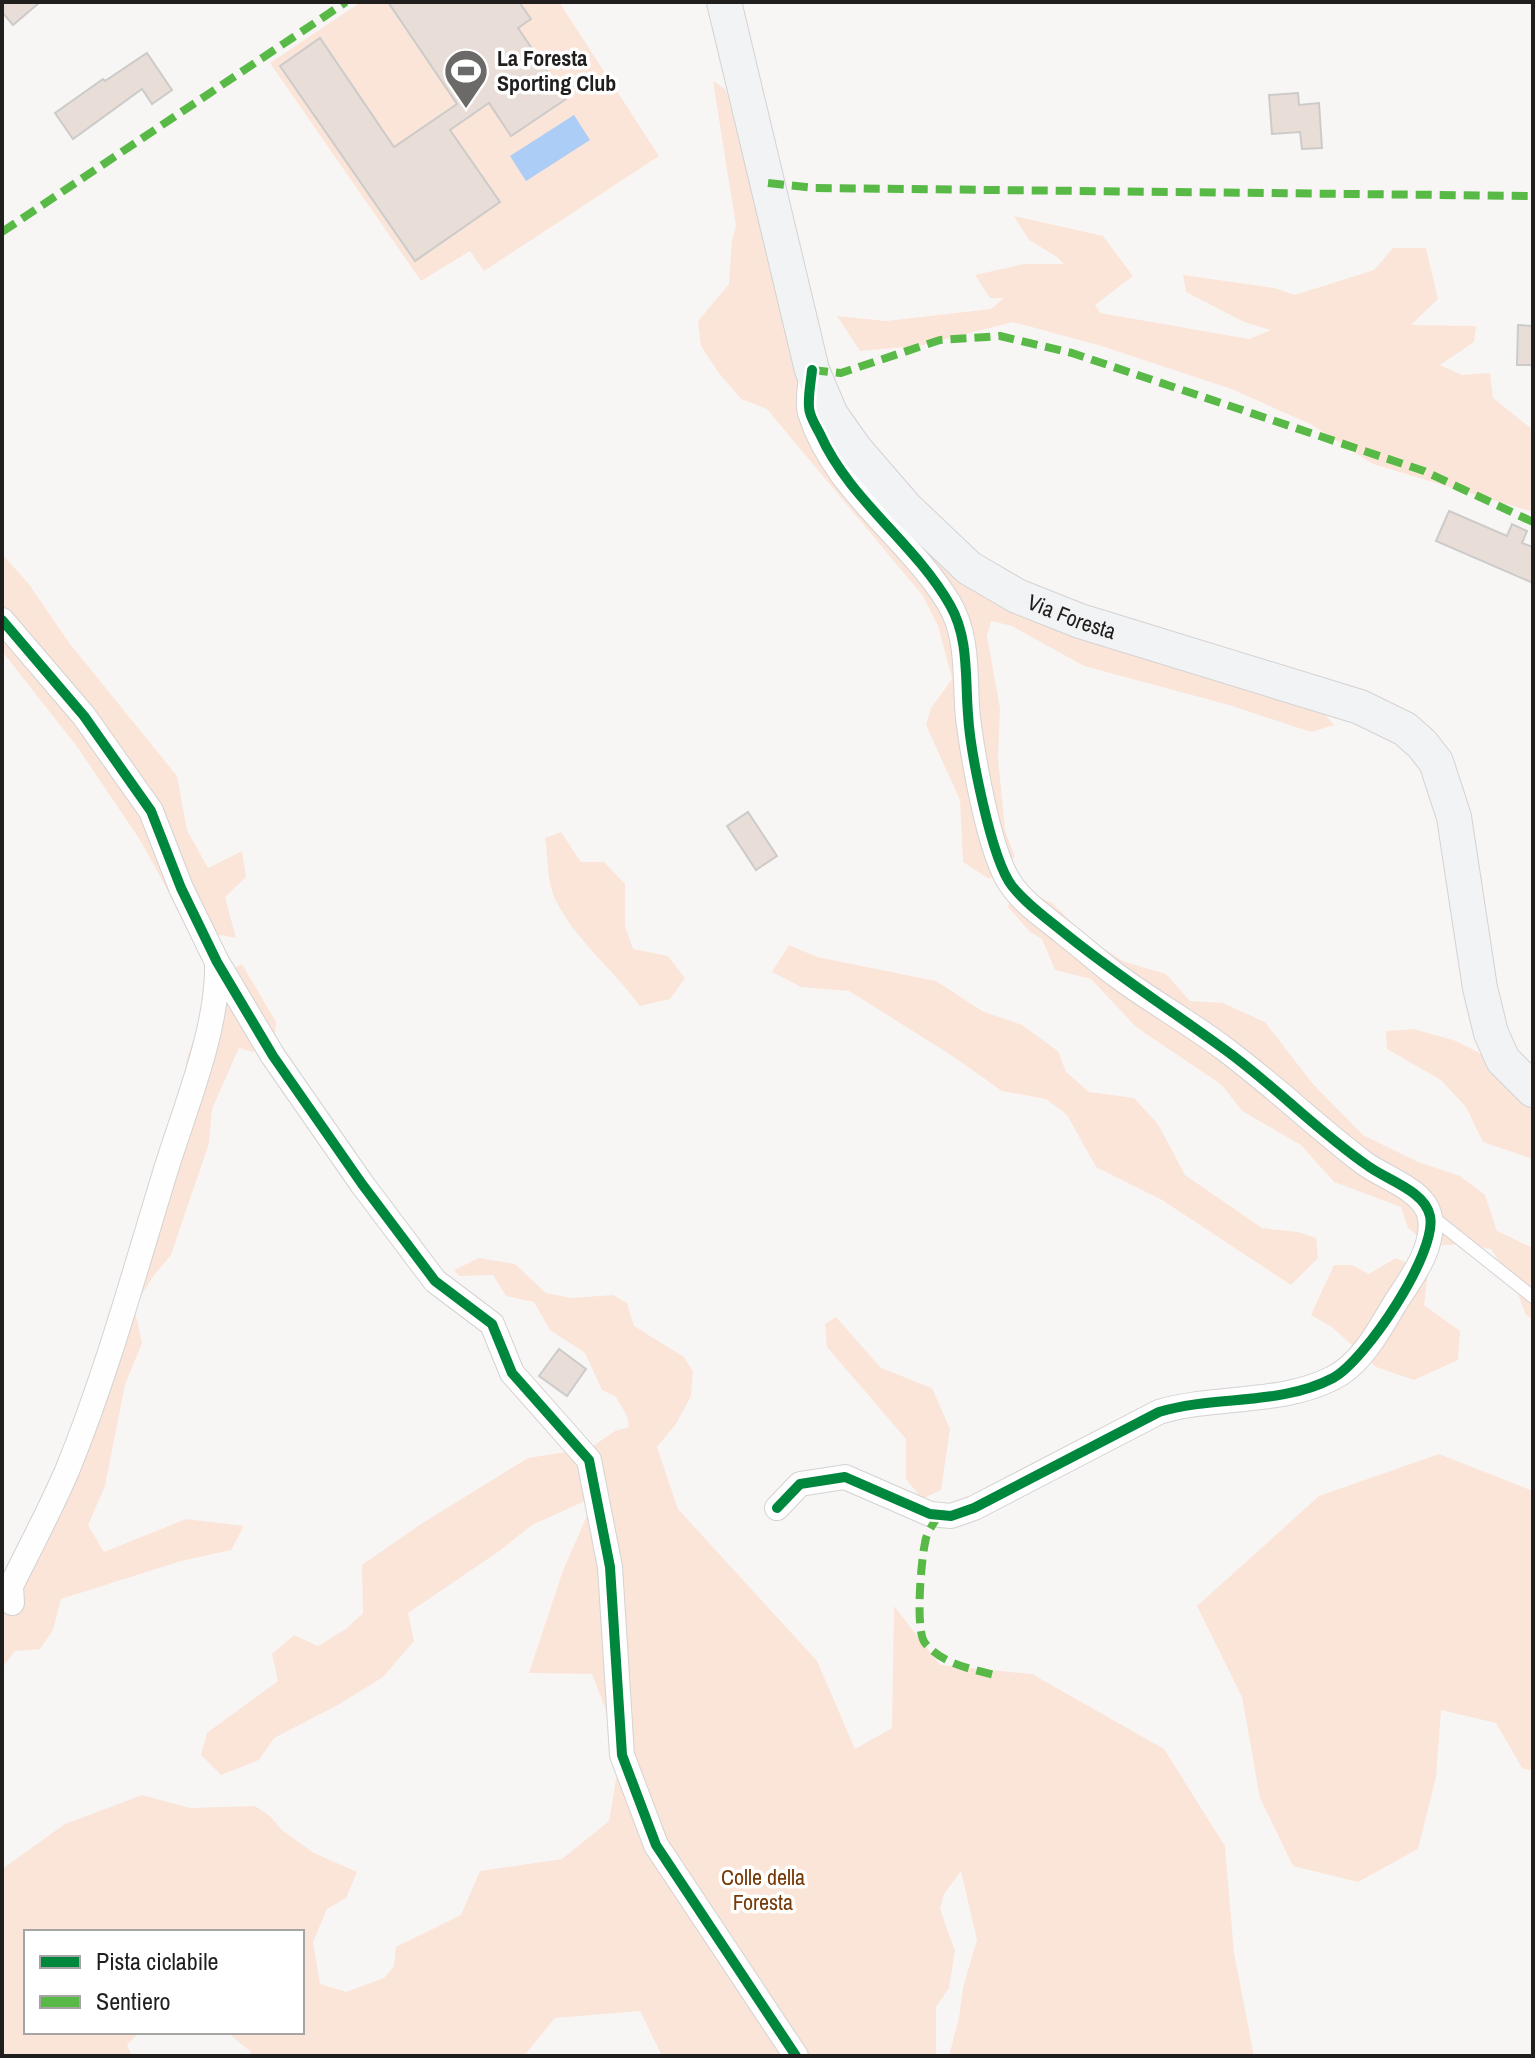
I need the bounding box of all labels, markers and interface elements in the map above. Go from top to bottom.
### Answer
place label: La Foresta Sporting Club [497,43,616,98]
sports icon: La Foresta Sporting Club [442,47,490,110]
street label: Via Foresta [1023,587,1120,646]
park label: Colle della Foresta [721,1862,805,1917]
legend [24,1930,304,2034]
text: Pista ciclabile [96,1945,219,1977]
text: Sentiero [96,1985,170,2017]

